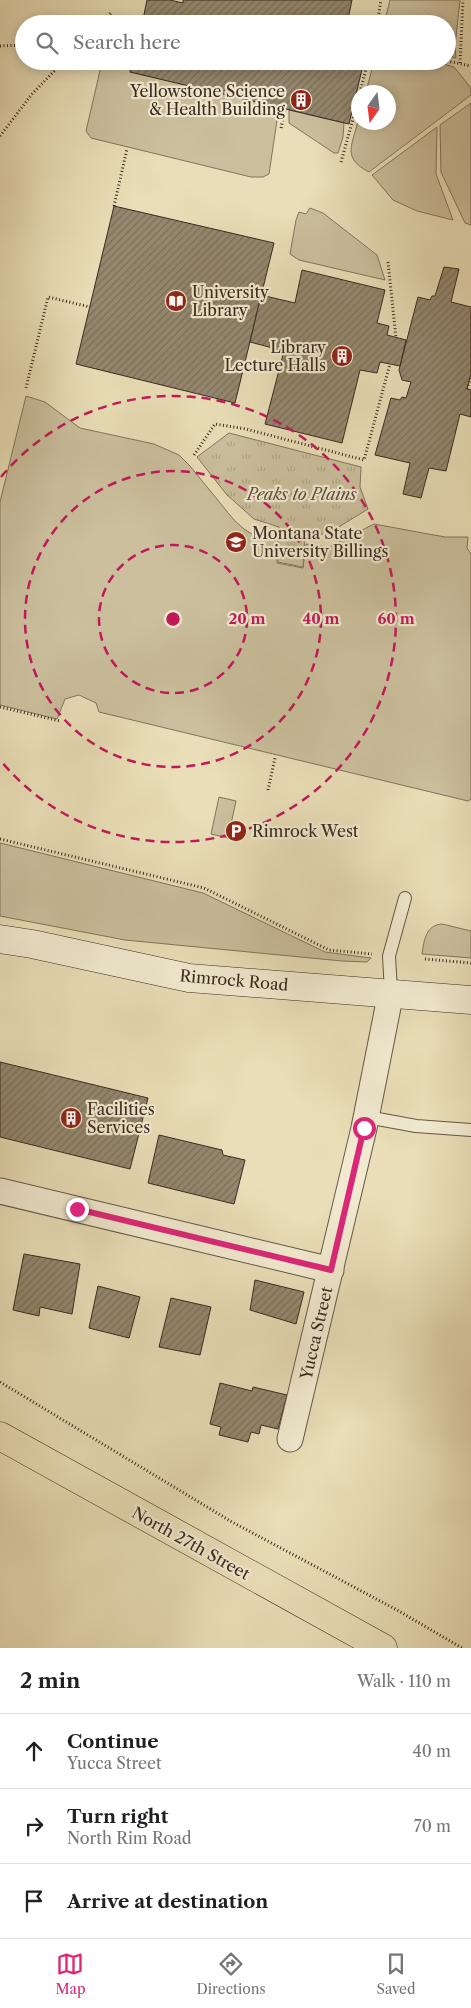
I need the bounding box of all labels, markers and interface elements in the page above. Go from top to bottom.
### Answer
search box [15,15,456,70]
icon: search [33,29,61,57]
text: Search here [73,31,181,54]
place label: Yellowstone Science & Health Building [129,81,286,119]
north arrow [351,85,396,130]
building icon: Yellowstone Science & Health Building [289,88,313,112]
place label: University Library [192,282,270,320]
library icon: University Library [164,289,188,313]
place label: Library Lecture Halls [224,337,327,375]
building icon: Library Lecture Halls [330,344,354,368]
park label: Peaks to Plains [245,484,357,504]
place label: Montana State University Billings [252,523,389,561]
school or university icon: Montana State University Billings [224,530,248,554]
text: 20 m [228,609,266,628]
text: 40 m [302,609,340,628]
text: 60 m [377,609,415,628]
centre of rings [164,610,182,628]
parking icon: Rimrock West [224,819,248,843]
place label: Rimrock West [252,821,359,841]
street label: Rimrock Road [179,965,289,995]
place label: Facilities Services [87,1099,155,1137]
building icon: Facilities Services [59,1106,83,1130]
route start [353,1117,376,1140]
route end [66,1198,89,1221]
street label: Yucca Street [295,1284,336,1382]
street label: North 27th Street [129,1502,254,1584]
text: 2 min [20,1668,80,1693]
text: Walk · 110 m [357,1671,451,1691]
text: Continue [67,1730,159,1753]
icon: ahead [20,1737,48,1765]
text: 40 m [412,1741,451,1761]
text: Yucca Street [67,1753,162,1773]
text: Turn right [67,1805,168,1828]
icon: right [20,1812,48,1840]
text: 70 m [414,1816,451,1836]
text: North Rim Road [67,1828,192,1848]
icon: arrive [20,1887,48,1915]
text: Arrive at destination [67,1890,268,1913]
tab: Map [55,1950,86,1998]
tab: Directions [196,1950,266,1998]
tab: Saved [377,1950,415,1998]

